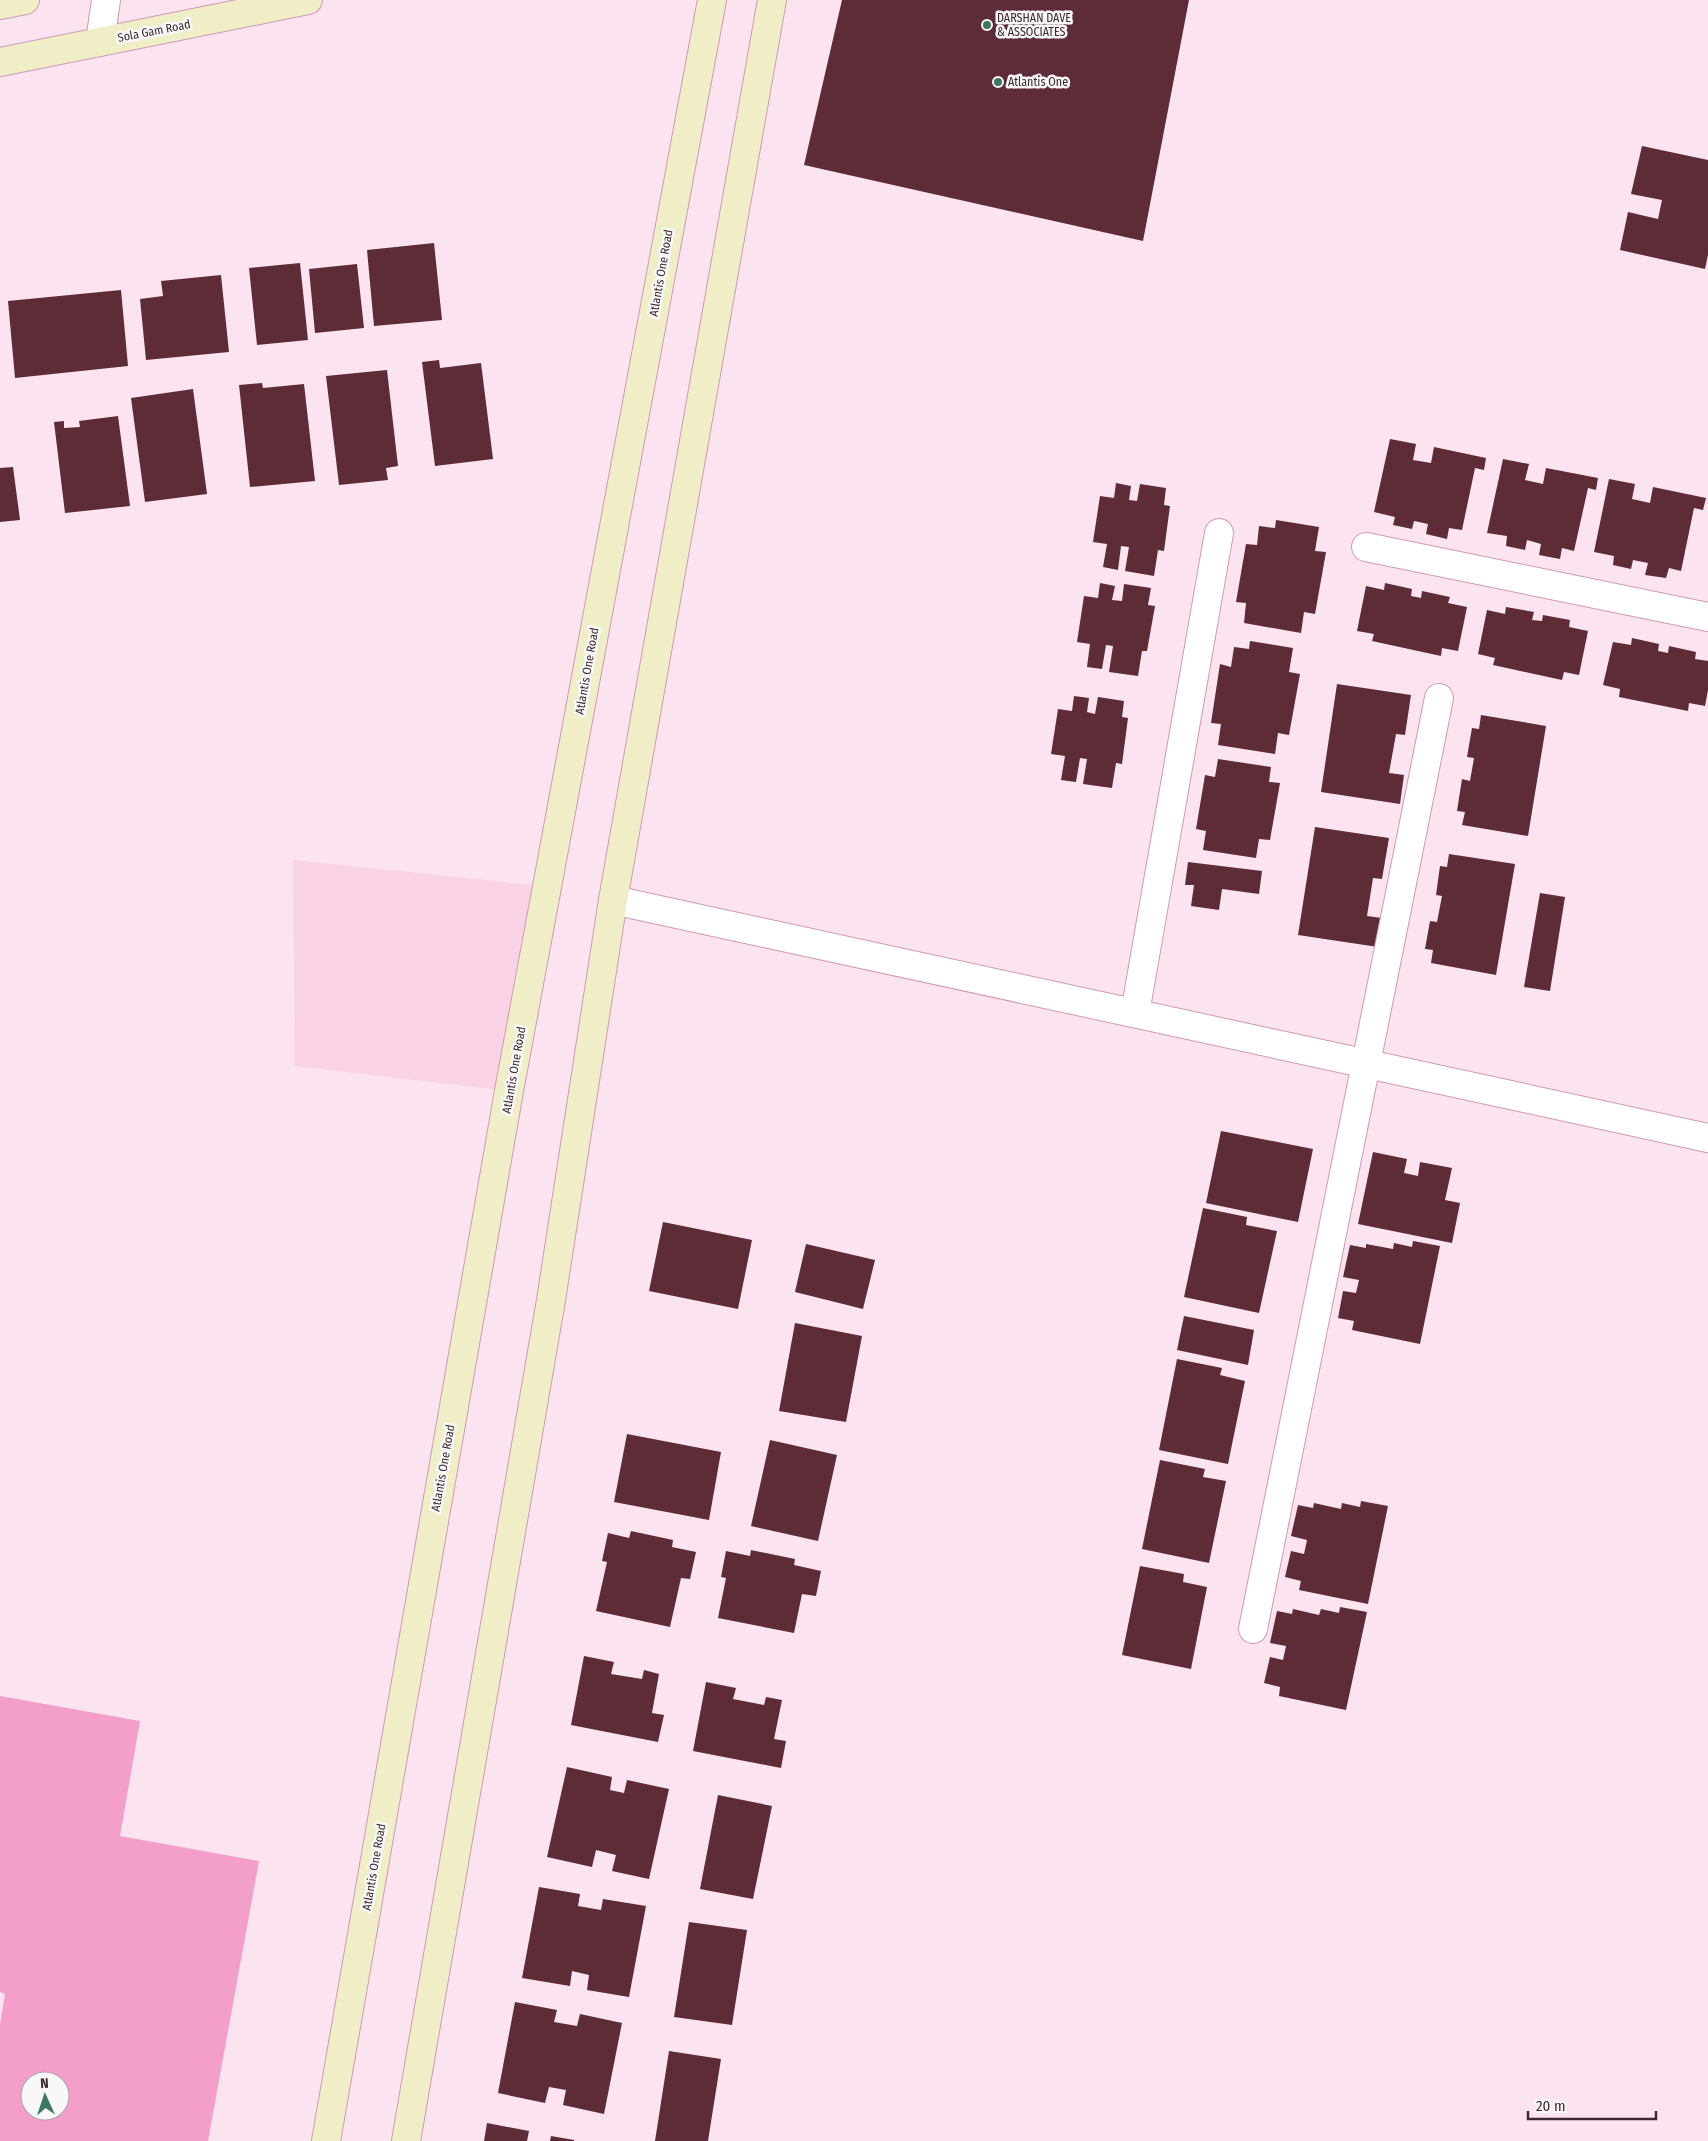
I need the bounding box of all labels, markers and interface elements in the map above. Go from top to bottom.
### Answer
place label: DARSHAN DAVE & ASSOCIATES [997,11,1071,39]
street label: Sola Gam Road [116,17,192,45]
marker: DARSHAN DAVE & ASSOCIATES [981,19,993,31]
place label: Atlantis One [1008,75,1068,89]
marker: Atlantis One [992,76,1004,88]
street label: Atlantis One Road [646,229,676,317]
street label: Atlantis One Road [572,627,602,715]
street label: Atlantis One Road [499,1026,529,1114]
street label: Atlantis One Road [428,1424,458,1512]
street label: Atlantis One Road [359,1823,389,1911]
north arrow [20,2071,70,2121]
text: N [40,2075,49,2092]
scale bar [1528,2088,1656,2120]
text: 20 m [1536,2097,1566,2115]

